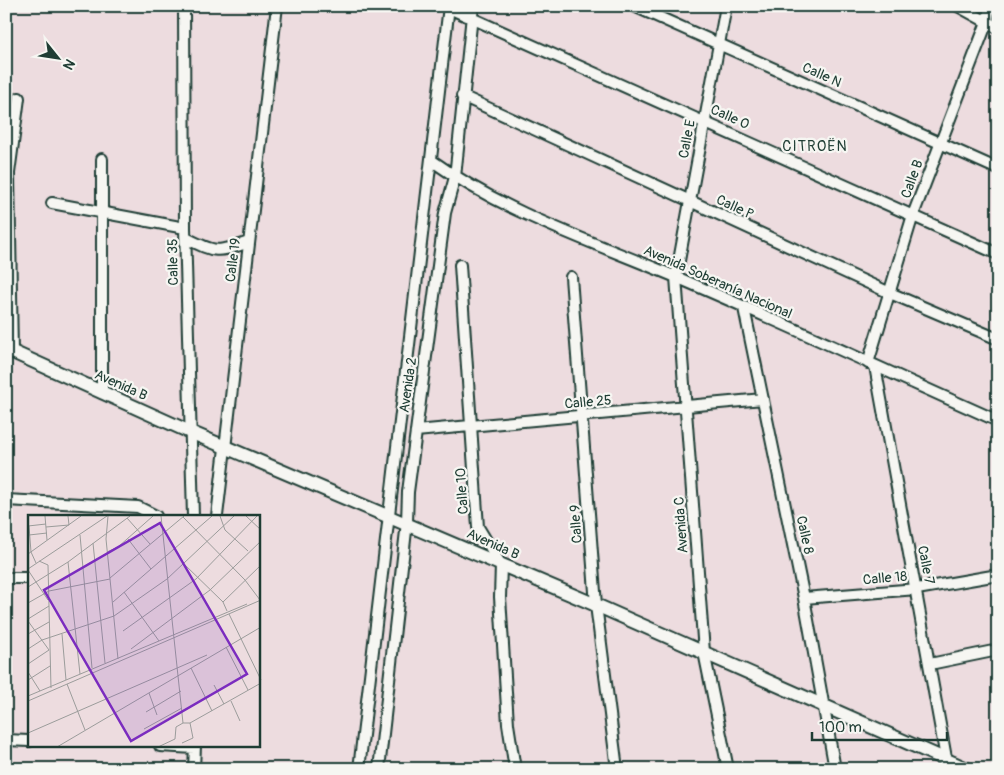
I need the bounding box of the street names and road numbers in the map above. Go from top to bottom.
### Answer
street label: Calle N [800,59,844,91]
street label: Calle O [708,101,752,133]
street label: Calle E [675,118,699,160]
street label: Calle B [897,157,927,201]
street label: Calle P [714,191,757,223]
street label: Calle 19 [222,237,244,283]
street label: Calle 35 [164,238,182,286]
street label: Avenida Soberanía Nacional [641,242,795,322]
street label: Avenida 2 [396,356,420,414]
street label: Avenida B [92,366,150,404]
street label: Calle 25 [564,391,612,413]
street label: Calle 10 [452,467,472,515]
street label: Avenida C [671,496,691,554]
street label: Calle 9 [566,504,586,544]
street label: Calle 8 [793,514,817,556]
street label: Avenida B [464,525,522,563]
street label: Calle 7 [914,544,938,586]
street label: Calle 18 [862,568,908,588]

